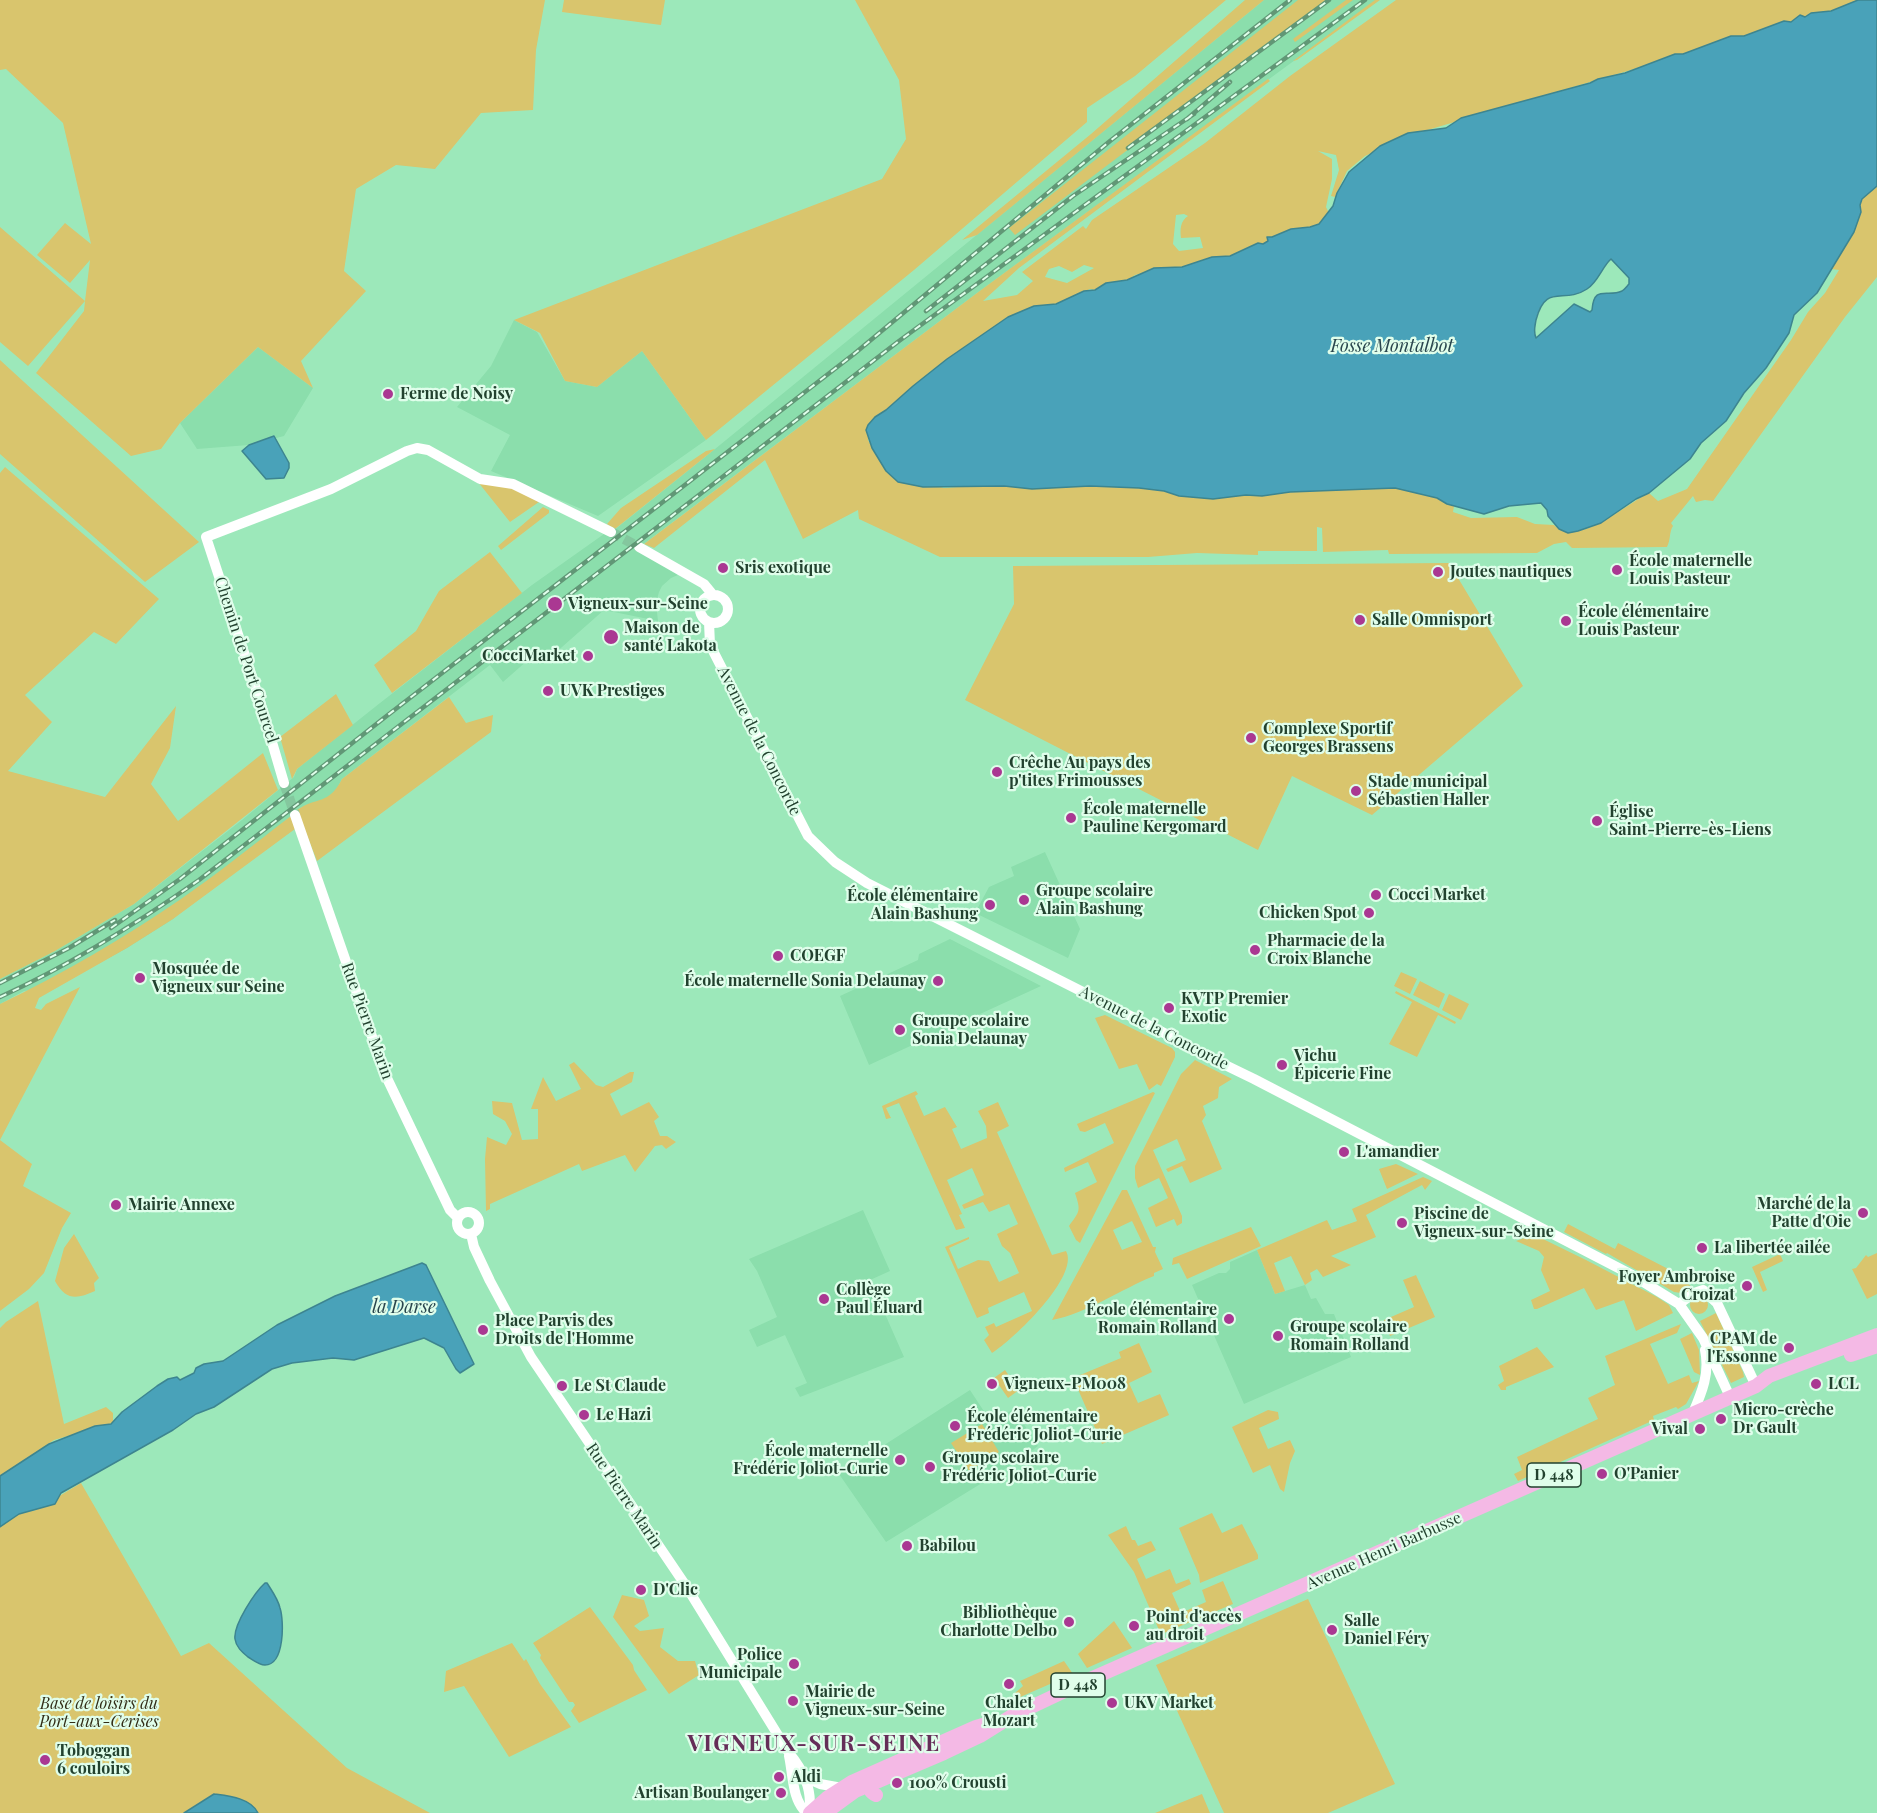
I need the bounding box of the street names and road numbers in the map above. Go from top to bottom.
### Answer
street label: Chemin de Port Courcel [210,575,282,745]
street label: Avenue de la Concorde [713,663,805,819]
street label: Rue Pierre Marin [337,960,397,1082]
street label: Avenue de la Concorde [1076,982,1232,1074]
street label: Rue Pierre Marin [582,1440,666,1552]
road number: D 448 [1527,1463,1581,1487]
street label: Avenue Henri Barbusse [1304,1508,1464,1594]
road number: D 448 [1051,1673,1105,1697]

